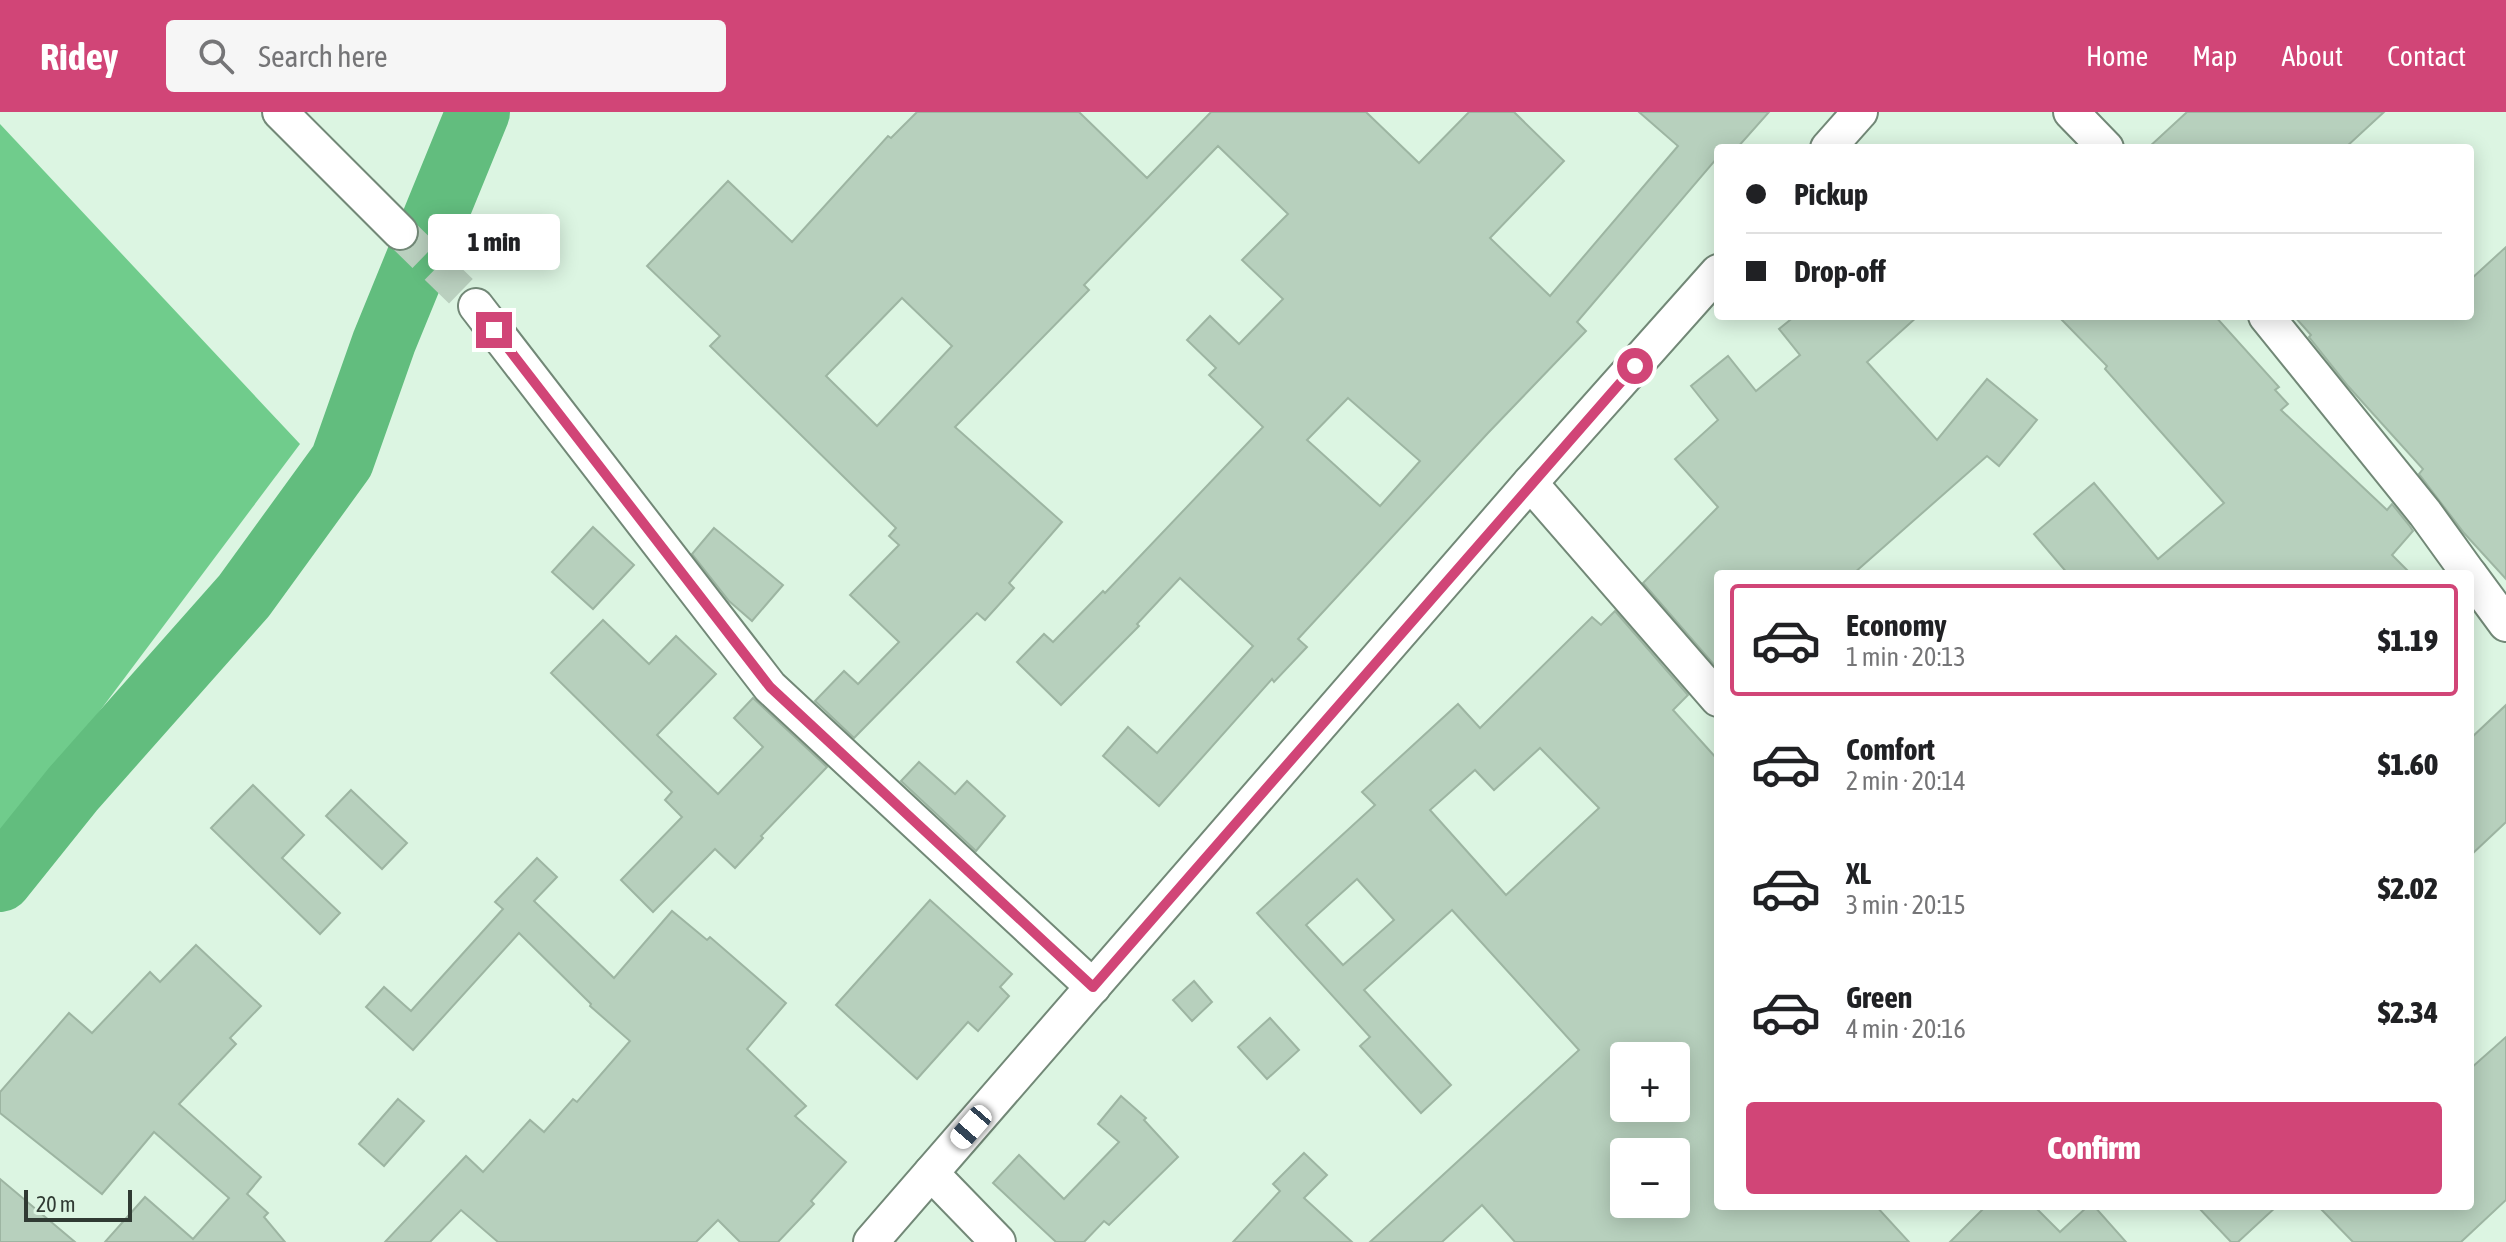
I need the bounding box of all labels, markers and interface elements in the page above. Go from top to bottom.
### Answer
search box [166,20,726,92]
icon: search [194,34,238,78]
text: Ridey [40,35,118,78]
text: Search here [258,39,388,73]
text: Home [2086,40,2148,72]
text: Map [2192,40,2237,72]
text: About [2281,40,2343,72]
text: Contact [2387,40,2466,72]
text: Pickup [1794,177,1868,211]
callout: 1 min [428,214,560,270]
text: 1 min [467,227,521,257]
text: Drop-off [1794,254,1886,288]
route end [476,312,512,348]
route start [1617,348,1653,384]
icon: car [1750,604,1822,676]
text: Economy [1846,608,1947,642]
text: $1.19 [2378,623,2438,657]
text: 1 min · 20:13 [1846,642,1966,672]
icon: car [1750,728,1822,800]
text: Comfort [1846,732,1935,766]
text: $1.60 [2378,747,2438,781]
text: 2 min · 20:14 [1846,766,1966,796]
icon: car [1750,852,1822,924]
text: XL [1846,856,1871,890]
text: $2.02 [2378,871,2438,905]
text: 3 min · 20:15 [1846,890,1966,920]
icon: car [1750,976,1822,1048]
text: Green [1846,980,1912,1014]
text: $2.34 [2378,995,2438,1029]
text: 4 min · 20:16 [1846,1014,1966,1044]
map controls [1610,1042,1690,1218]
button: + [1610,1042,1690,1122]
car [946,1101,996,1153]
button: Confirm [1746,1102,2442,1194]
button: − [1610,1138,1690,1218]
scale bar [24,1186,132,1222]
text: 20 m [36,1191,76,1217]

